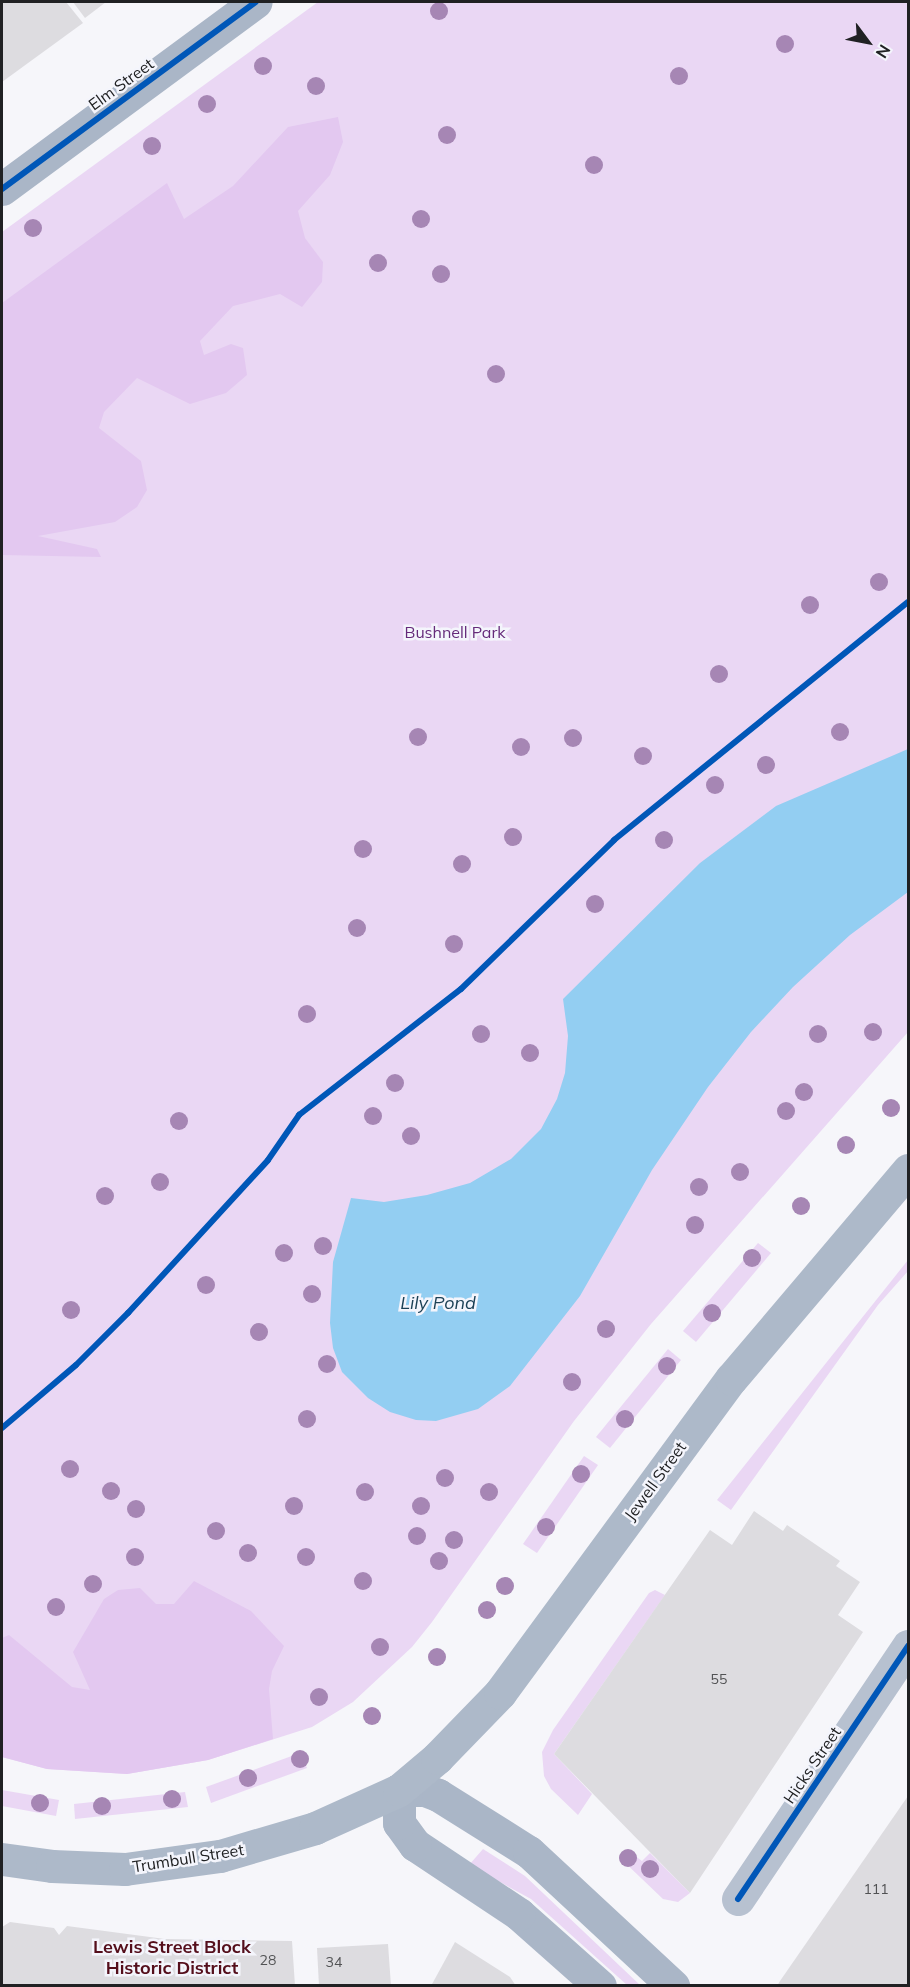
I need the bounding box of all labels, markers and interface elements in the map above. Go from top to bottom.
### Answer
north arrow [838,12,898,72]
text: N [872,41,895,62]
street label: Elm Street [85,54,157,114]
park label: Bushnell Park [405,622,505,642]
water label: Lily Pond [400,1292,476,1314]
street label: Jewell Street [620,1438,690,1524]
house number: 55 [711,1671,727,1687]
street label: Hicks Street [779,1723,845,1807]
street label: Trumbull Street [131,1840,245,1876]
house number: 111 [863,1881,889,1897]
district label: Lewis Street Block Historic District [93,1937,251,1980]
house number: 28 [260,1952,276,1968]
house number: 34 [326,1954,342,1970]

